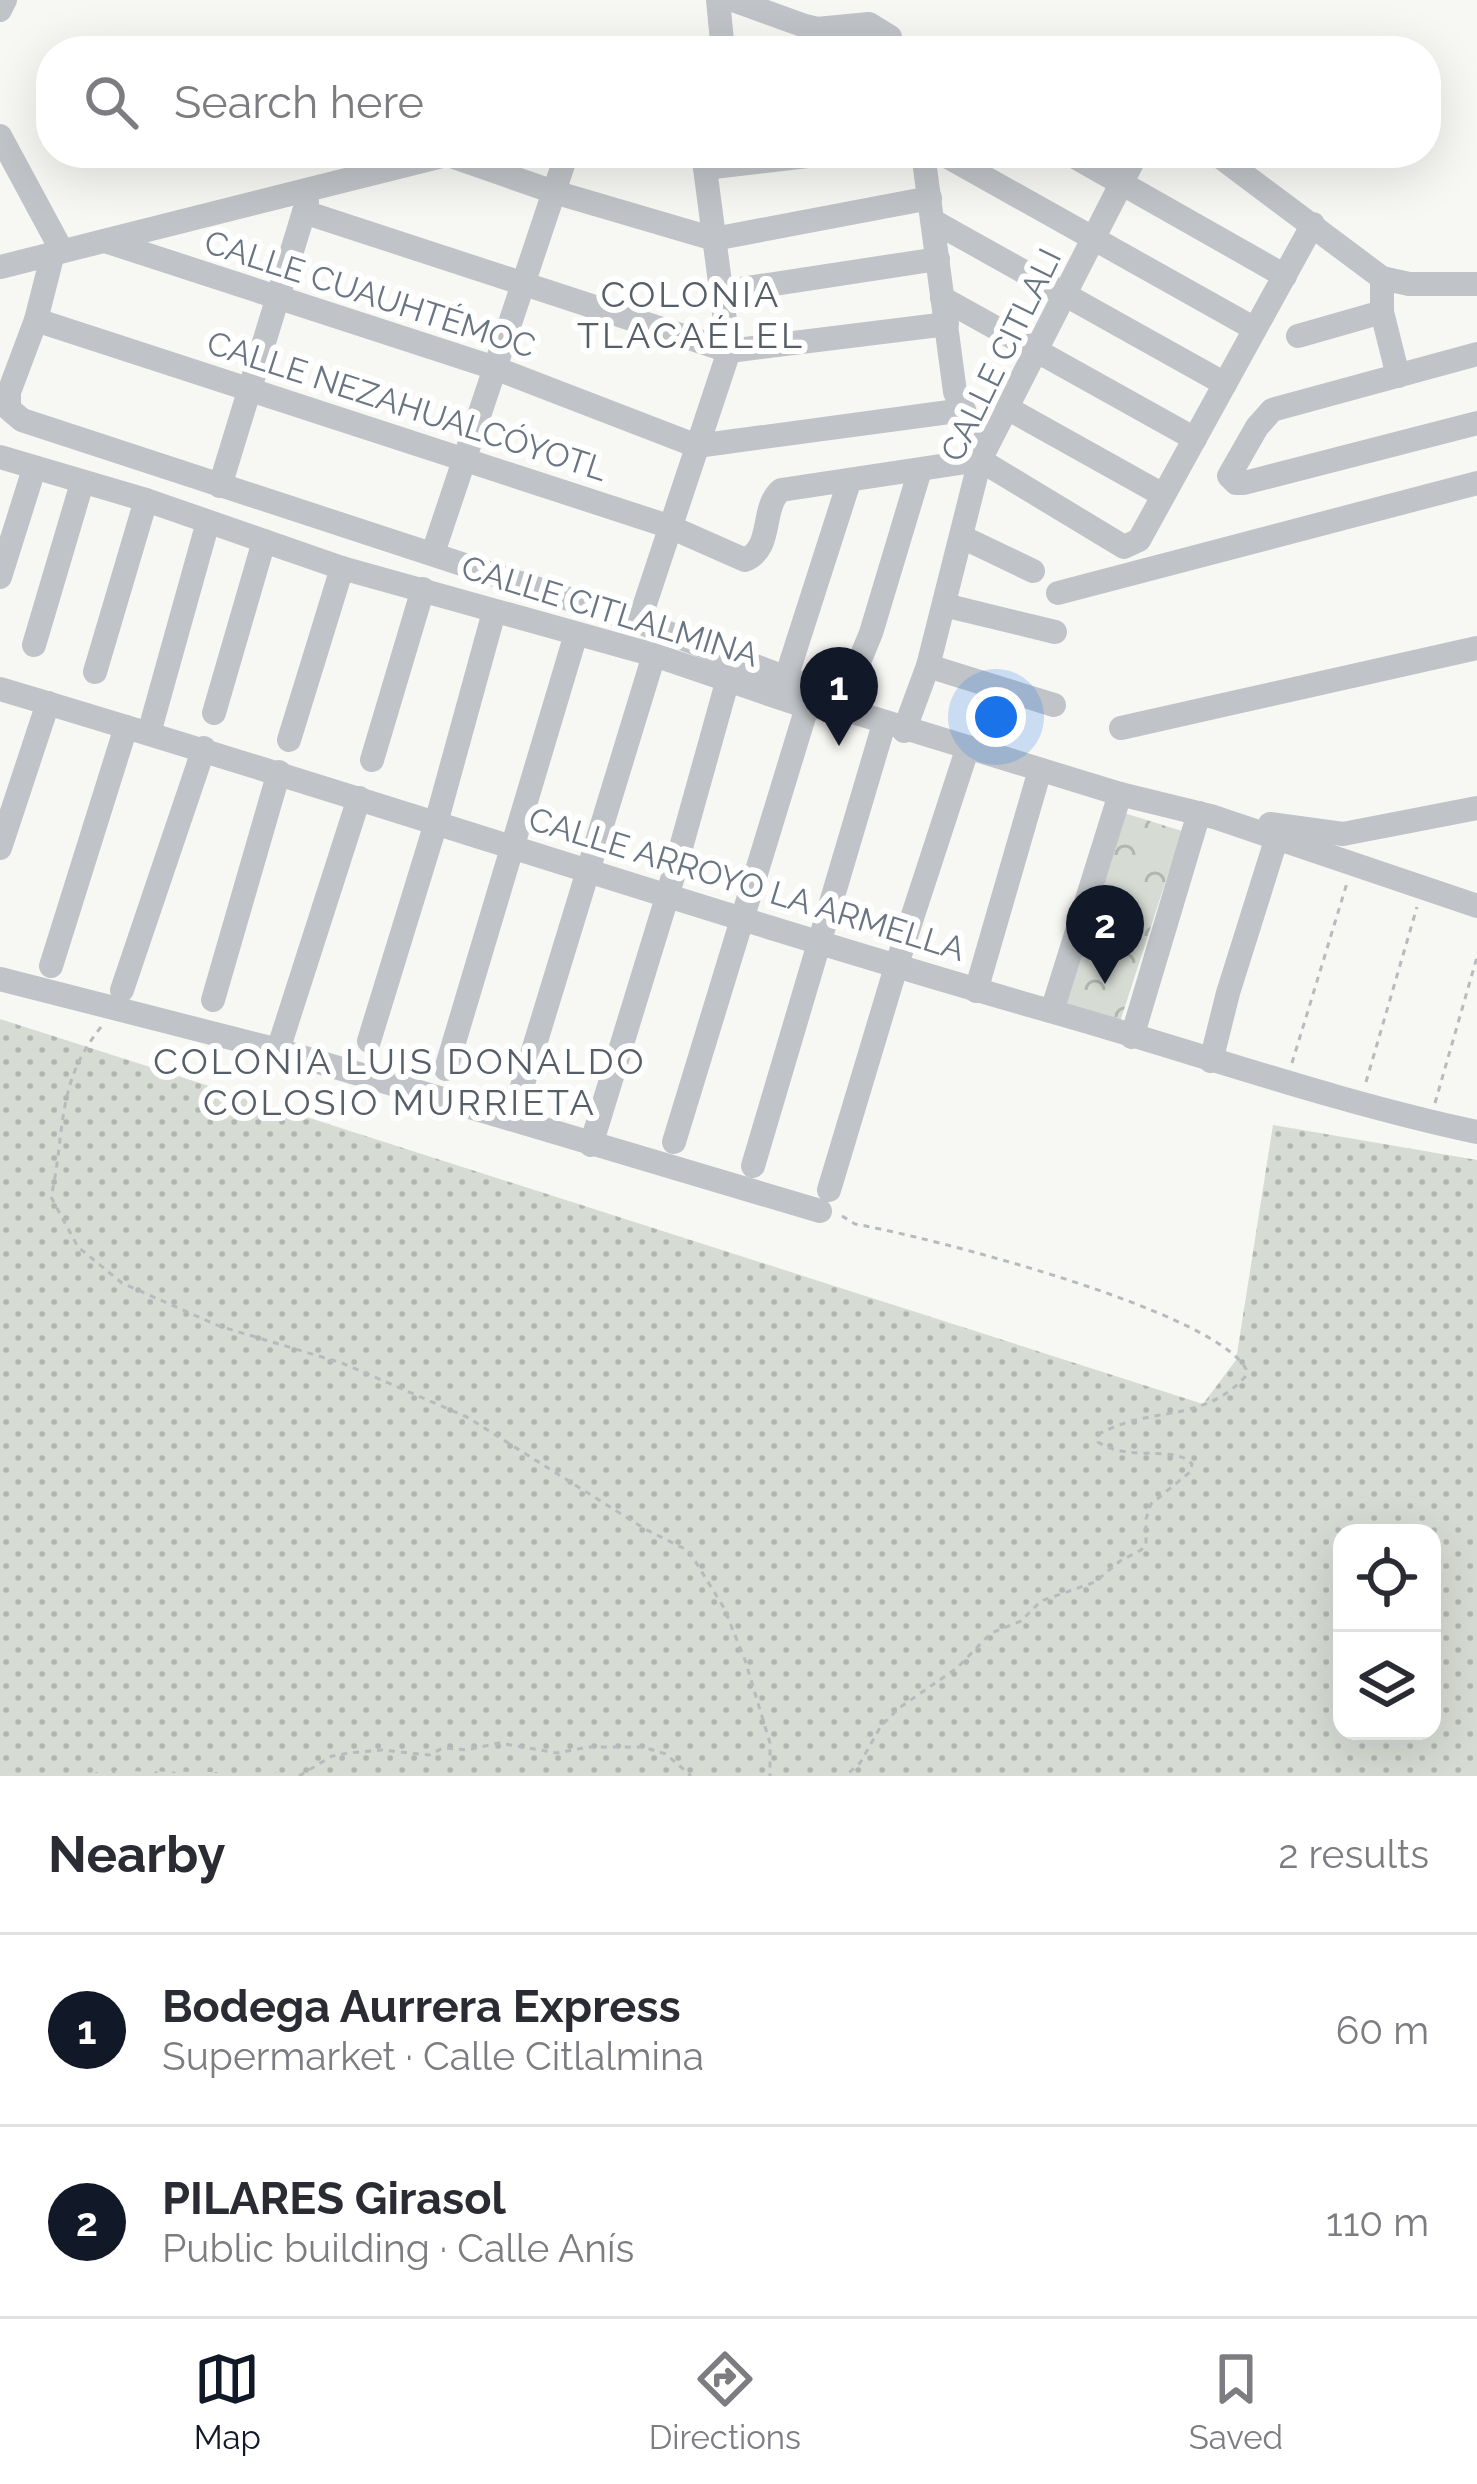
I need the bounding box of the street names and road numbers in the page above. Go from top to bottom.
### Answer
street label: CALLE CUAUHTÉMOC [200,222,540,366]
street label: CALLE CITLALI [933,242,1069,468]
street label: CALLE NEZAHUALCÓYOTL [202,322,612,489]
street label: CALLE CITLALMINA [457,547,763,675]
street label: CALLE ARROYO LA ARMELLA [524,799,970,969]

